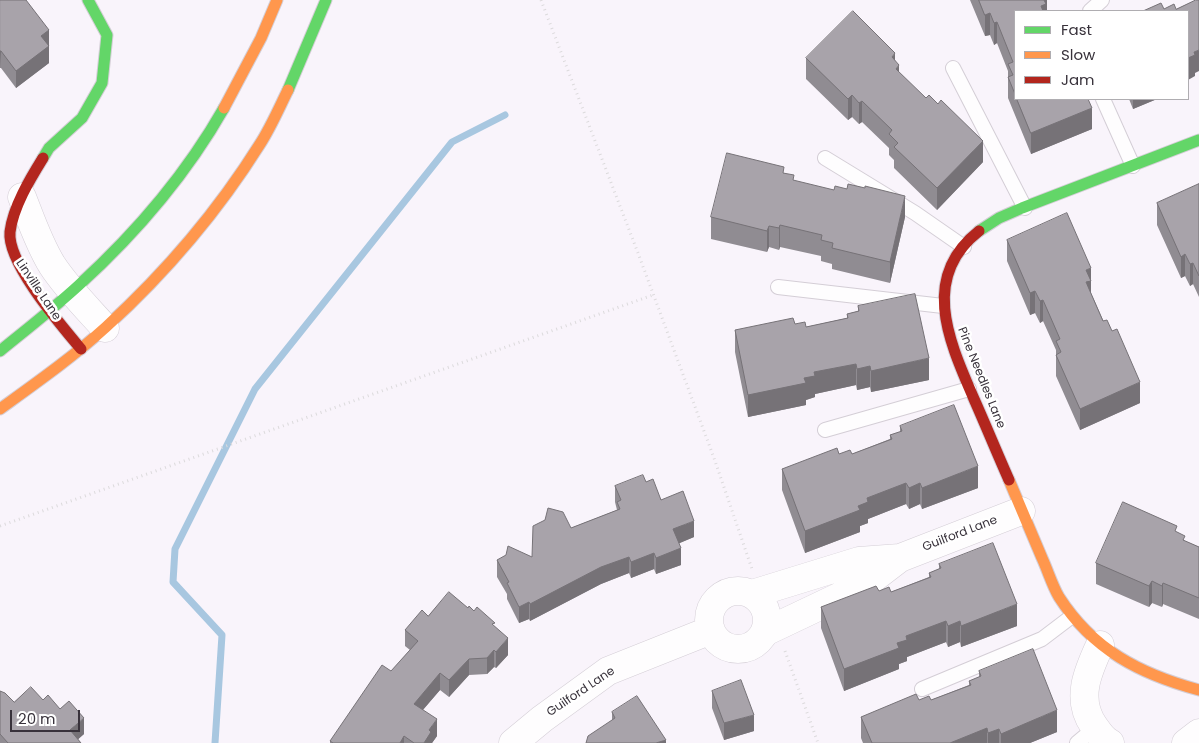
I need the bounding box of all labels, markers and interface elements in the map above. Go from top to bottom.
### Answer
legend [1014,10,1189,100]
text: Fast [1061,19,1092,40]
text: Slow [1061,44,1095,65]
text: Jam [1061,69,1095,90]
street label: Linville Lane [12,257,64,323]
street label: Pine Needles Lane [954,325,1008,431]
street label: Guilford Lane [921,513,999,555]
street label: Guilford Lane [544,664,618,720]
scale bar [12,700,82,732]
text: 20 m [18,708,56,729]

